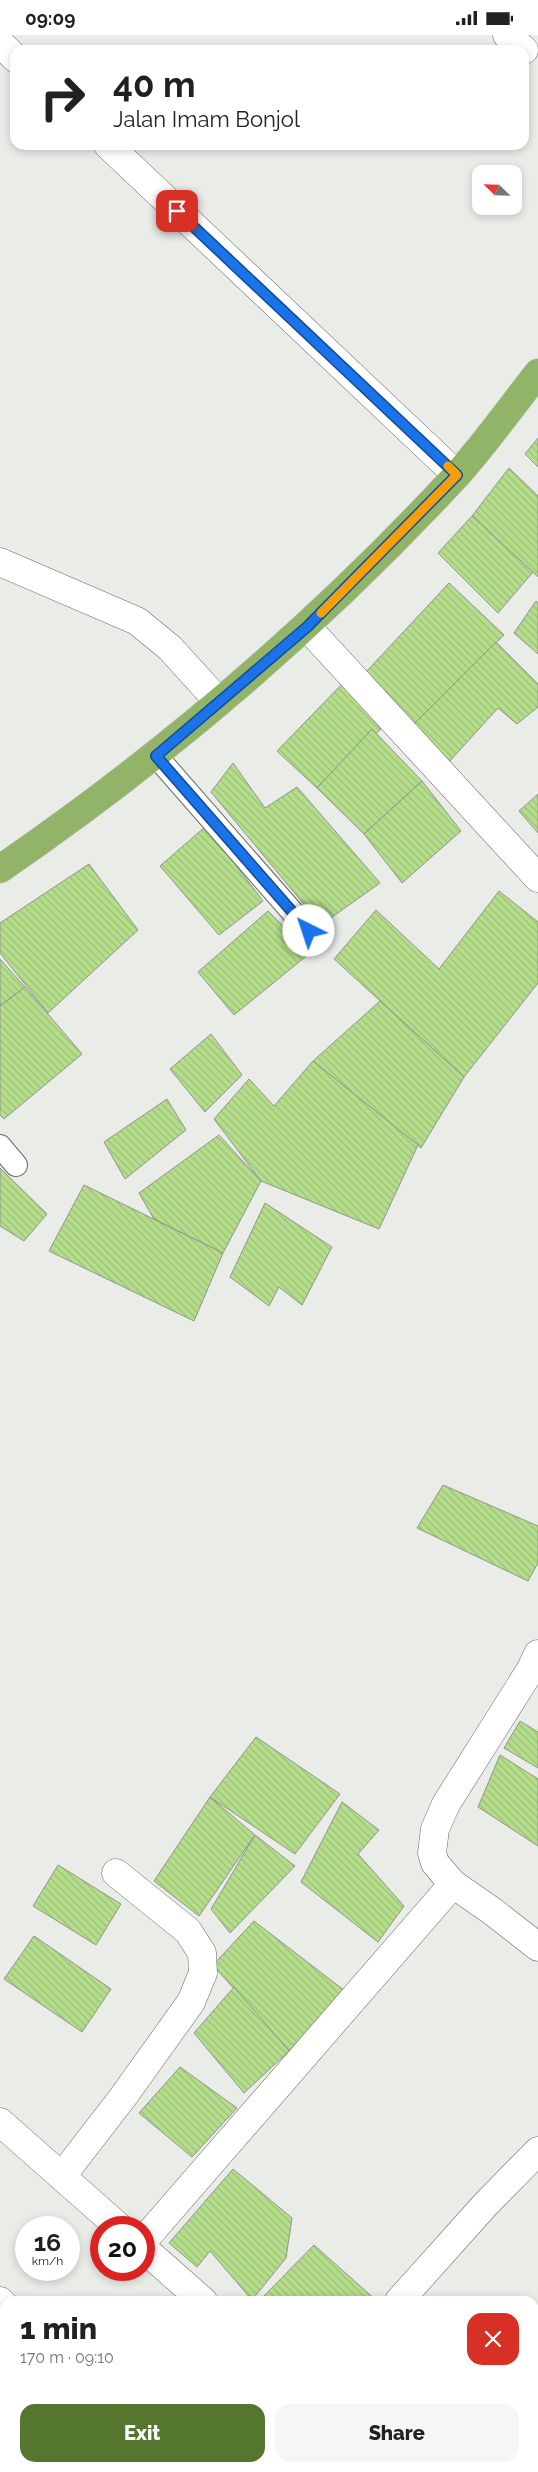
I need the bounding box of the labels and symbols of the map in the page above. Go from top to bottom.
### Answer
north arrow [472,165,522,215]
pin [156,190,198,232]
position arrow [282,904,334,956]
speed limit sign: 20 [90,2216,155,2281]

